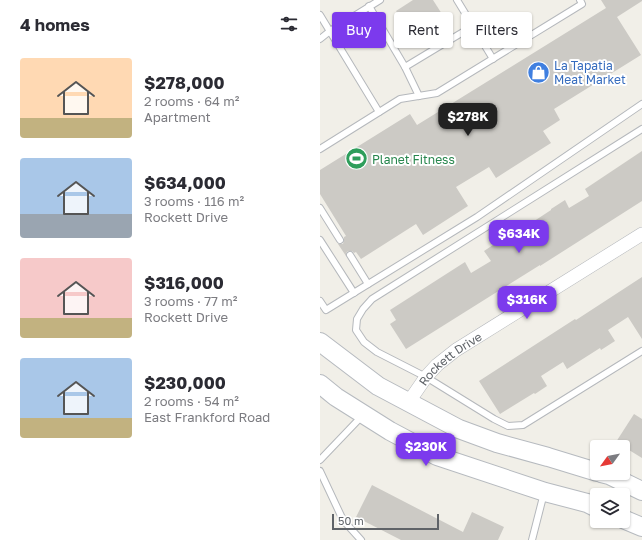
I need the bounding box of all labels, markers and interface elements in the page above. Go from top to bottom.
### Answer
chip: Buy [332,12,386,48]
chip: Rent [394,12,453,48]
chip: Filters [461,12,532,48]
icon: filters [278,13,300,35]
text: 4 homes [20,14,90,35]
place label: La Tapatia Meat Market [554,58,626,87]
shop icon: La Tapatia Meat Market [525,59,551,85]
text: $278,000 [144,72,225,93]
icon: home [52,74,100,122]
text: 2 rooms · 64 m² [144,93,239,109]
pin: $278K [440,103,496,137]
text: $278K [447,108,489,124]
text: Apartment [144,109,211,125]
sports icon: Planet Fitness [344,146,370,172]
place label: Planet Fitness [372,152,455,167]
text: $634,000 [144,172,226,193]
icon: home [52,174,100,222]
text: 3 rooms · 116 m² [144,193,244,209]
text: Rockett Drive [144,209,228,225]
pin: $634K [491,220,547,254]
text: $634K [498,225,540,241]
text: $316,000 [144,272,224,293]
icon: home [52,274,100,322]
pin: $316K [499,286,555,320]
text: $316K [506,291,548,307]
text: 3 rooms · 77 m² [144,293,237,309]
text: Rockett Drive [144,309,228,325]
street label: Rockett Drive [415,328,484,388]
text: $230,000 [144,372,226,393]
icon: home [52,374,100,422]
text: 2 rooms · 54 m² [144,393,239,409]
text: East Frankford Road [144,409,270,425]
pin: $230K [398,433,454,467]
text: $230K [405,438,447,454]
north arrow [590,440,630,480]
map controls [590,440,630,528]
button: layers [590,488,630,528]
scale bar [332,512,439,531]
text: 50 m [338,514,364,527]

